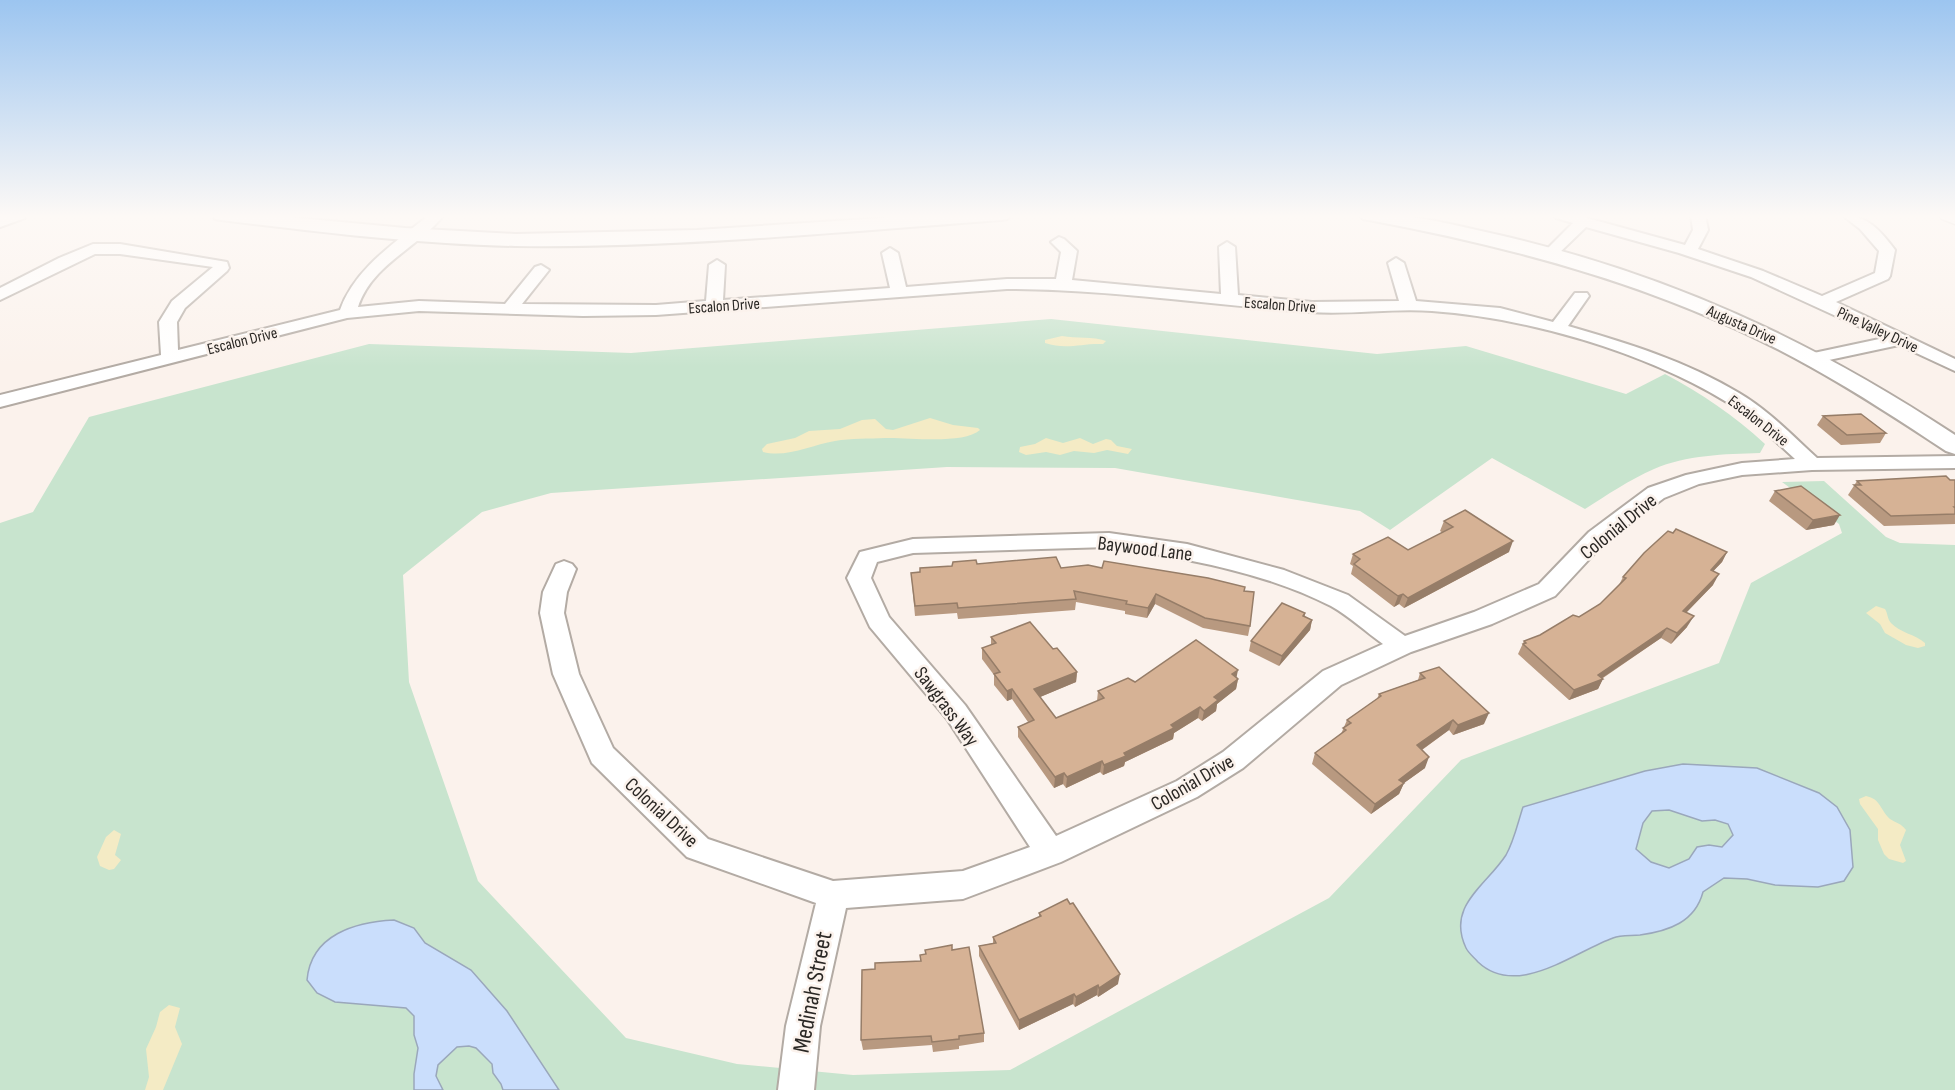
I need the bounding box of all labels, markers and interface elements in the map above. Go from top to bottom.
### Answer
street label: Escalon Drive [1243,294,1316,317]
street label: Escalon Drive [688,295,761,318]
street label: Augusta Drive [1703,301,1779,349]
street label: Pine Valley Drive [1834,303,1921,357]
street label: Escalon Drive [205,324,279,359]
street label: Escalon Drive [1724,392,1792,451]
street label: Colonial Drive [1575,489,1662,565]
street label: Baywood Lane [1096,531,1194,567]
street label: Sawgrass Way [909,662,984,751]
street label: Colonial Drive [1147,750,1238,816]
street label: Colonial Drive [620,773,703,853]
street label: Medinah Street [787,929,838,1055]

